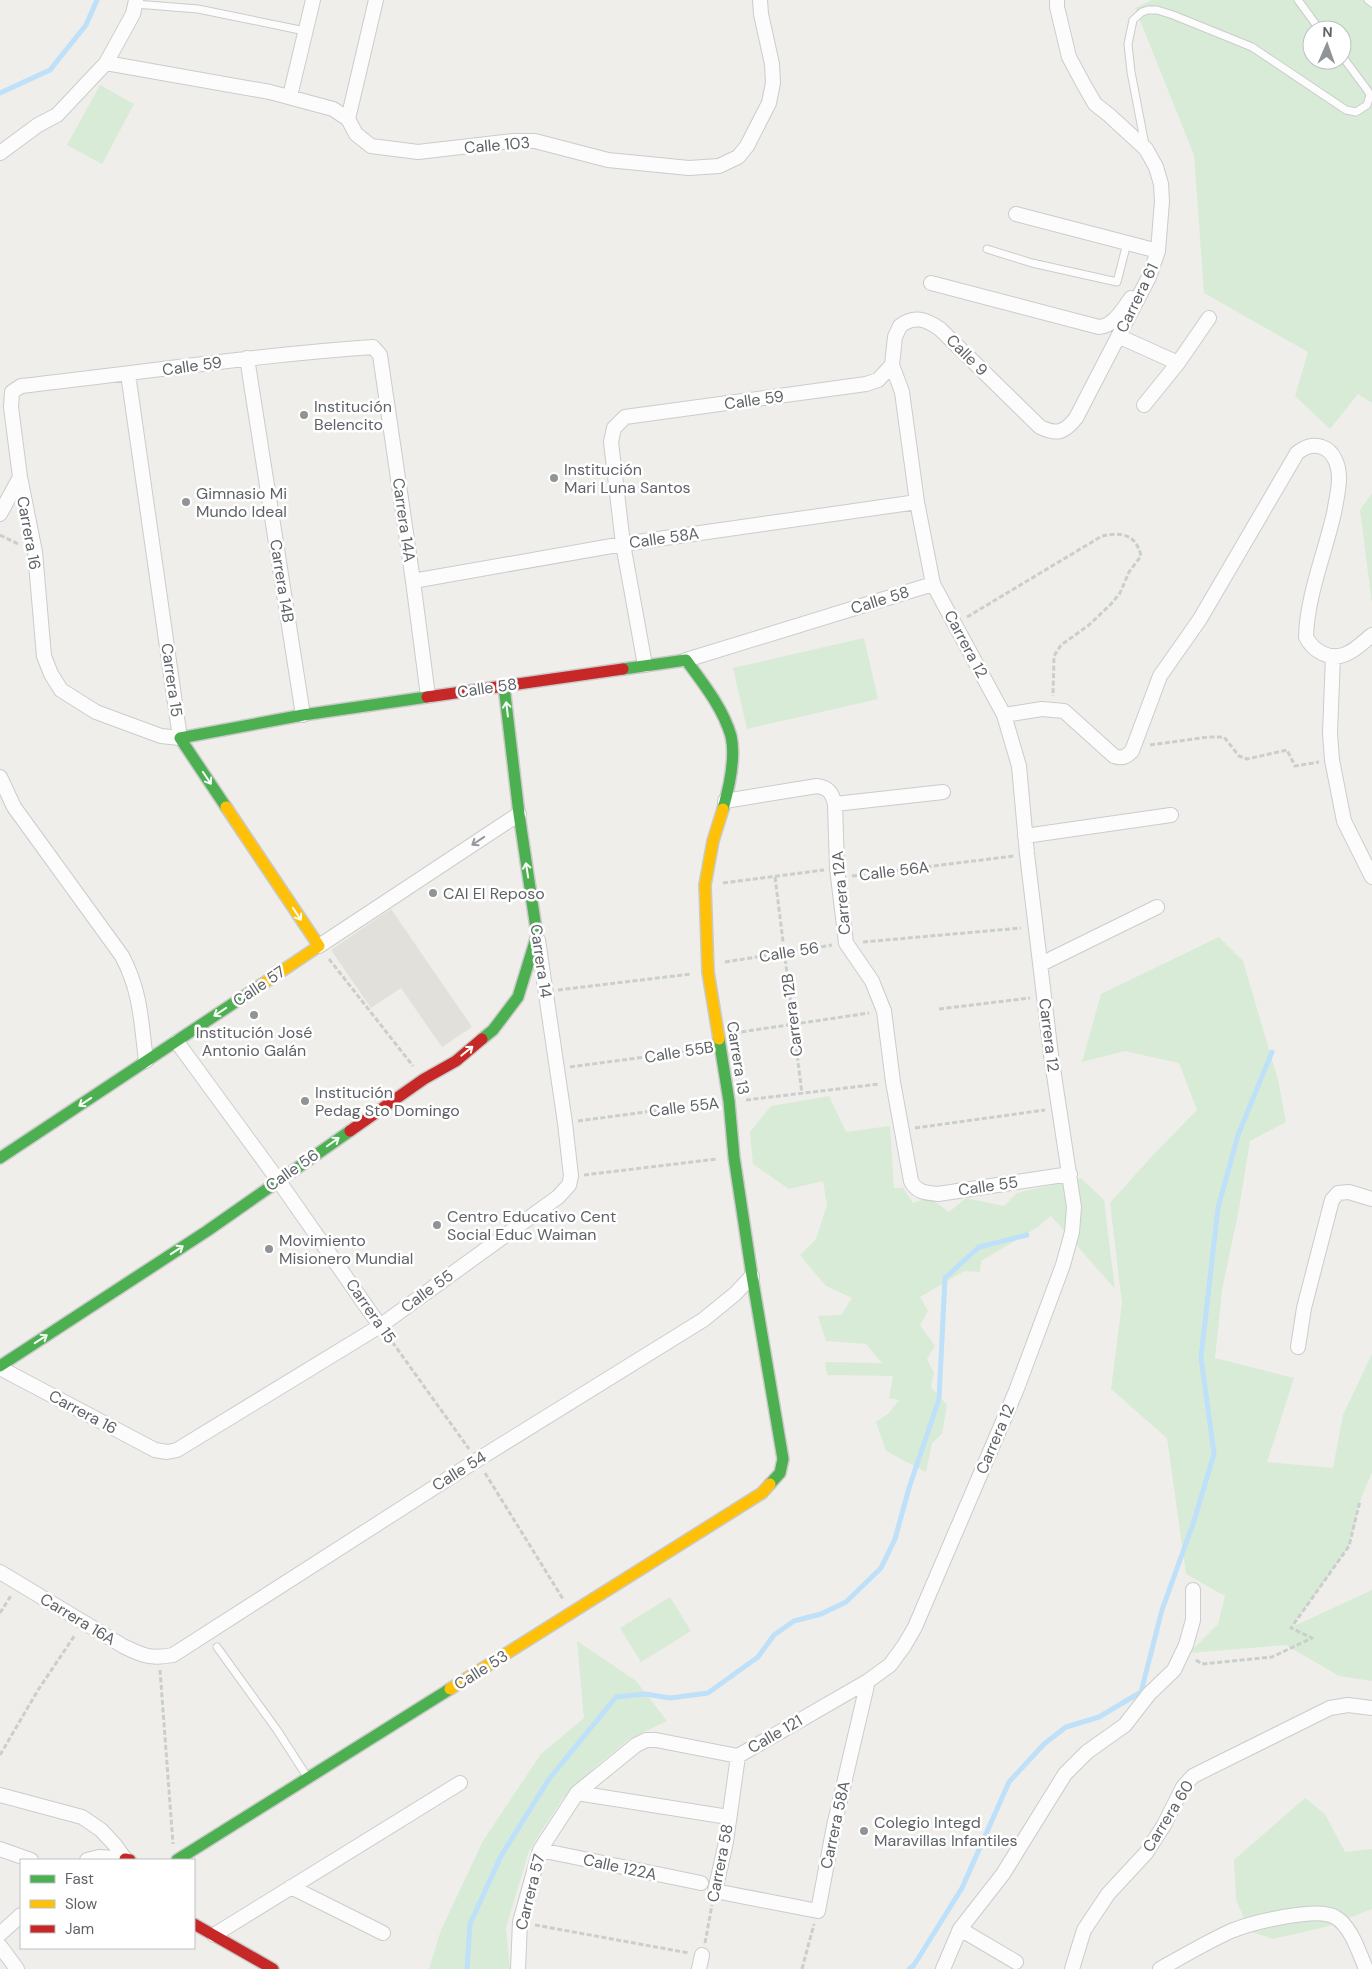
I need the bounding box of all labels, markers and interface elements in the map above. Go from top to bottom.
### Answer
north arrow [1302,20,1352,70]
text: N [1322,23,1333,41]
street label: Calle 103 [463,132,531,158]
street label: Carrera 61 [1111,260,1163,336]
street label: Calle 9 [942,330,992,380]
street label: Calle 59 [161,351,223,381]
street label: Calle 59 [723,385,785,415]
place label: Institución Belencito [314,396,392,435]
marker: Institución Belencito [298,409,310,421]
place label: Institución Mari Luna Santos [564,459,691,498]
marker: Institución Mari Luna Santos [548,472,560,484]
street label: Carrera 14A [388,476,420,564]
place label: Gimnasio Mi Mundo Ideal [196,483,287,522]
street label: Carrera 16 [12,494,46,572]
marker: Gimnasio Mi Mundo Ideal [180,496,192,508]
street label: Calle 58A [628,523,701,553]
street label: Carrera 14B [265,538,299,624]
street label: Calle 58 [848,581,912,619]
street label: Carrera 12 [939,606,993,682]
street label: Carrera 15 [156,642,188,718]
street label: Calle 58 [456,673,518,703]
one-way arrow [502,701,512,717]
one-way arrow [202,771,212,785]
one-way arrow [471,836,485,846]
street label: Carrera 12A [827,850,855,936]
street label: Calle 56A [858,856,931,886]
one-way arrow [522,862,532,878]
place label: CAI El Reposo [443,883,545,904]
marker: CAI El Reposo [427,887,439,899]
one-way arrow [292,906,302,920]
street label: Carrera 14 [525,923,557,1000]
street label: Calle 56 [757,937,821,967]
street label: Calle 57 [229,961,289,1011]
street label: Carrera 12B [776,972,808,1058]
street label: Carrera 12 [1034,997,1064,1073]
one-way arrow [214,1008,228,1018]
marker: Institución José Antonio Galán [248,1009,260,1021]
street label: Carrera 13 [722,1020,754,1096]
place label: Institución José Antonio Galán [196,1022,312,1061]
street label: Calle 55B [643,1036,715,1068]
one-way arrow [461,1046,474,1057]
place label: Institución Pedag Sto Domingo [315,1082,460,1121]
street label: Calle 55A [648,1092,720,1122]
marker: Institución Pedag Sto Domingo [299,1095,311,1107]
one-way arrow [78,1097,92,1107]
one-way arrow [325,1137,339,1147]
street label: Calle 56 [261,1144,323,1196]
street label: Calle 55 [957,1171,1019,1201]
place label: Centro Educativo Cent Social Educ Waiman [447,1206,616,1245]
marker: Centro Educativo Cent Social Educ Waiman [431,1219,443,1231]
place label: Movimiento Misionero Mundial [279,1230,413,1269]
marker: Movimiento Misionero Mundial [263,1243,275,1255]
one-way arrow [170,1245,184,1256]
street label: Calle 55 [396,1265,458,1317]
street label: Carrera 15 [341,1274,401,1348]
one-way arrow [34,1334,48,1344]
street label: Carrera 16 [45,1385,121,1439]
street label: Carrera 12 [971,1401,1019,1477]
street label: Calle 54 [428,1446,490,1496]
street label: Carrera 16A [36,1588,120,1650]
street label: Calle 53 [450,1645,512,1695]
street label: Calle 121 [744,1710,806,1758]
street label: Carrera 60 [1138,1776,1198,1856]
street label: Carrera 58A [815,1779,855,1871]
place label: Colegio Integd Maravillas Infantiles [874,1812,1018,1851]
street label: Carrera 58 [702,1822,738,1904]
marker: Colegio Integd Maravillas Infantiles [858,1825,870,1837]
street label: Calle 122A [581,1849,659,1885]
street label: Carrera 57 [510,1852,550,1932]
legend [20,1859,195,1949]
text: Fast [65,1869,94,1889]
text: Slow [65,1894,98,1914]
text: Jam [65,1919,94,1939]

